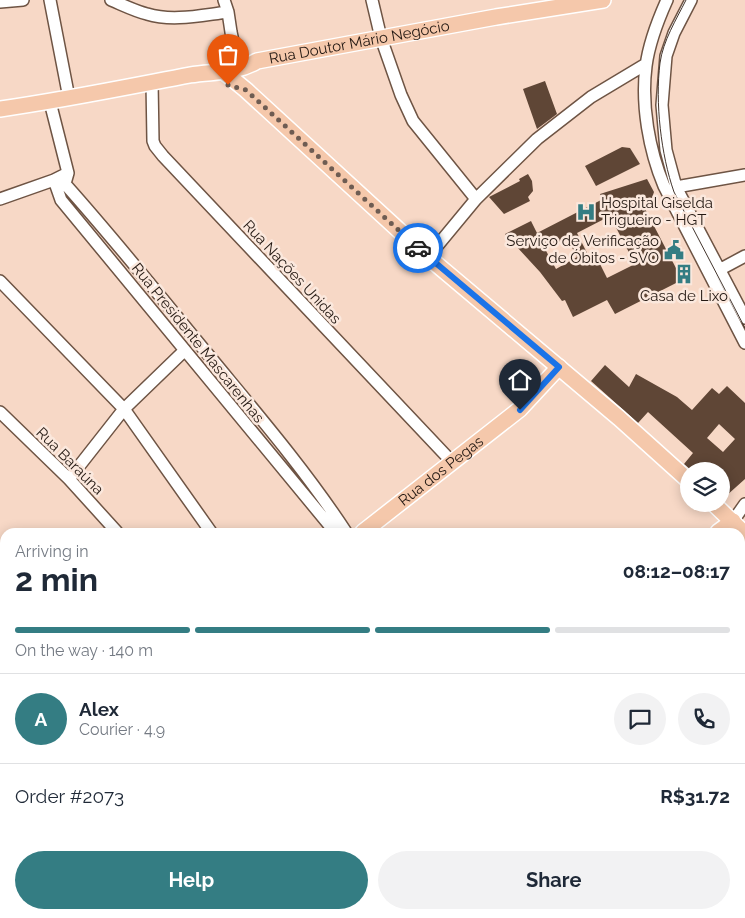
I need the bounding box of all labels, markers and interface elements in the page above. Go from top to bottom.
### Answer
street label: Rua Doutor Mário Negócio [267,17,451,68]
pin [207,34,249,85]
icon: bag [214,41,242,69]
place label: Hospital Giselda Trigueiro - HGT [601,194,713,229]
hospital icon: Hospital Giselda Trigueiro - HGT [575,201,597,223]
street label: Rua Nações Unidas [239,216,345,328]
courier [393,223,443,273]
place label: Serviço de Verificação de Óbitos - SVO [506,232,659,267]
icon: car [404,234,432,262]
public building icon: Serviço de Verificação de Óbitos - SVO [663,239,685,261]
street label: Rua Presidente Mascarenhas [128,260,268,426]
building icon: Casa de Lixo [673,263,695,285]
place label: Casa de Lixo [640,287,728,305]
pin [499,359,541,410]
icon: home [506,366,534,394]
street label: Rua Baraúna [33,424,107,498]
street label: Rua dos Pegas [395,432,487,510]
map controls [680,462,730,512]
button: layers [680,462,730,512]
text: Arriving in [15,542,89,561]
text: 08:12–08:17 [623,560,730,582]
text: 2 min [15,561,98,598]
text: On the way · 140 m [15,641,153,660]
button: chat [614,693,666,745]
button: phone [678,693,730,745]
text: Alex [79,698,119,720]
text: A [35,708,47,730]
text: Courier · 4.9 [79,720,165,739]
text: Order #2073 [15,785,124,807]
text: R$31.72 [660,785,730,807]
button: Help [15,851,368,909]
button: Share [378,851,730,909]

